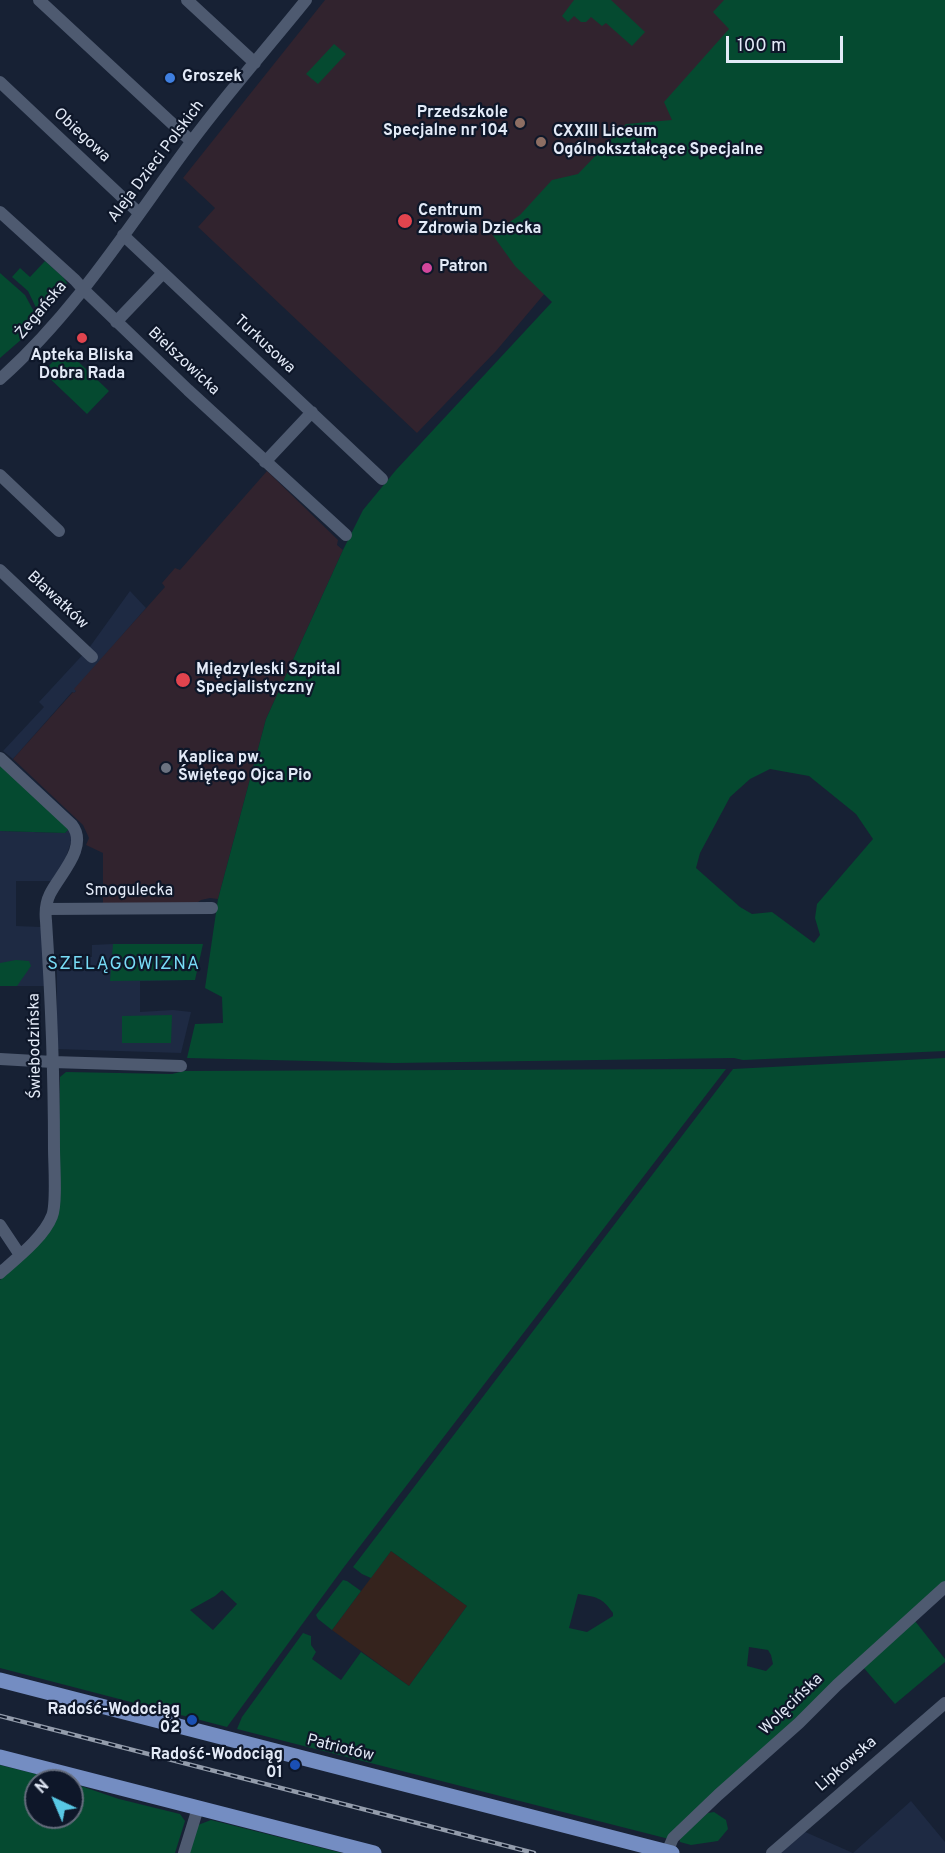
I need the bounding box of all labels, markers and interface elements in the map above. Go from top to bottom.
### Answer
scale bar [729,24,846,62]
text: 100 m [737,35,786,58]
place label: Groszek [182,68,242,88]
marker: Groszek [163,71,177,85]
street label: Aleja Dzieci Polskich [105,97,209,227]
place label: Przedszkole Specjalne nr 104 [383,104,508,142]
street label: Obiegowa [48,105,114,167]
marker: Przedszkole Specjalne nr 104 [513,116,527,130]
place label: CXXIII Liceum Ogólnokształcące Specjalne [553,123,763,161]
marker: CXXIII Liceum Ogólnokształcące Specjalne [534,135,548,149]
place label: Centrum Zdrowia Dziecka [418,202,542,240]
marker: Centrum Zdrowia Dziecka [396,212,414,230]
place label: Patron [439,258,488,278]
marker: Patron [420,261,434,275]
street label: Żegańska [12,278,72,344]
street label: Turkusowa [229,312,299,378]
street label: Bielszowicka [143,324,223,400]
marker: Apteka Bliska Dobra Rada [75,331,89,345]
place label: Apteka Bliska Dobra Rada [30,347,134,385]
street label: Bławatków [22,568,92,634]
place label: Międzyleski Szpital Specjalistyczny [196,661,340,699]
marker: Międzyleski Szpital Specjalistyczny [174,671,192,689]
place label: Kaplica pw. Świętego Ojca Pio [178,749,312,787]
marker: Kaplica pw. Świętego Ojca Pio [159,761,173,775]
street label: Smogulecka [85,882,173,902]
district label: SZELĄGOWIZNA [47,954,201,976]
street label: Świebodzińska [25,993,47,1099]
street label: Wolęcińska [756,1670,828,1740]
place label: Radość-Wodociąg 02 [47,1701,180,1739]
marker: Radość-Wodociąg 02 [185,1713,199,1727]
street label: Patriotów [304,1731,376,1767]
street label: Lipkowska [813,1733,881,1797]
place label: Radość-Wodociąg 01 [150,1746,283,1784]
marker: Radość-Wodociąg 01 [288,1758,302,1772]
north arrow [24,1769,84,1829]
text: N [32,1776,54,1799]

